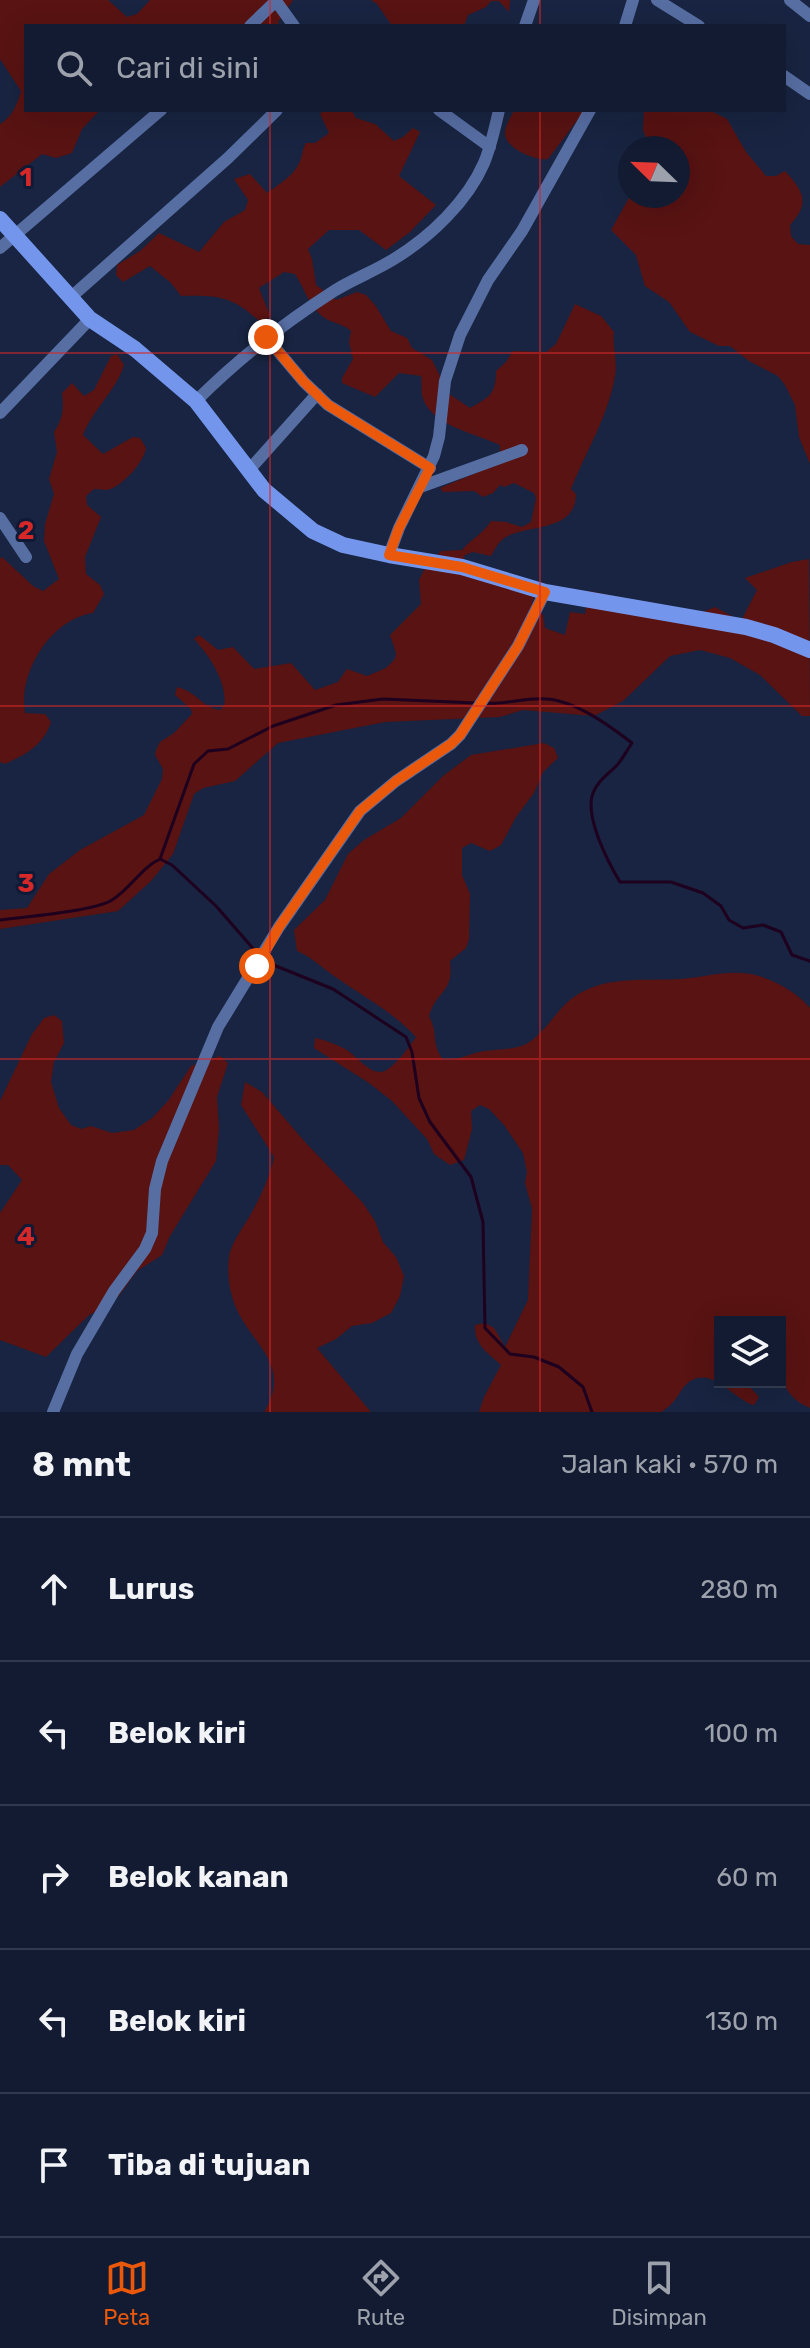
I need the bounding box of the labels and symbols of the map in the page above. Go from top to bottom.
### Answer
north arrow [618,136,690,208]
text: 1 [20,162,32,193]
route end [248,319,284,355]
text: 2 [18,515,34,546]
text: 3 [17,868,35,899]
route start [239,948,275,984]
text: 4 [17,1221,35,1252]

